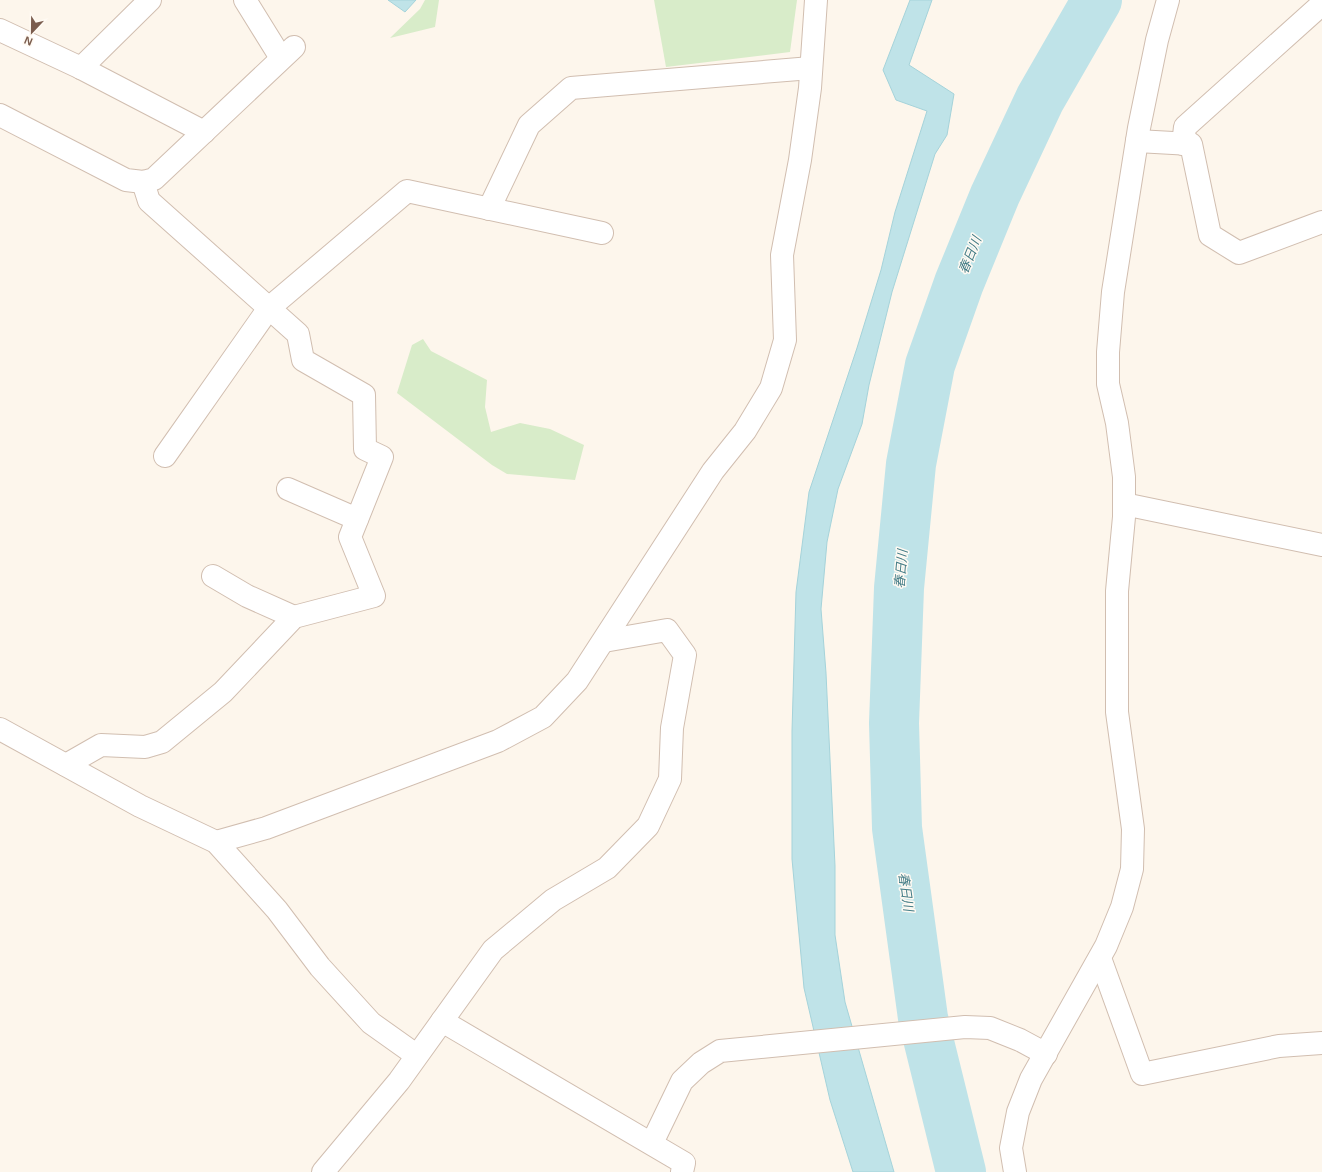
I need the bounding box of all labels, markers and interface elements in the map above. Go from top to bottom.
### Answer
north arrow [12,12,52,52]
text: N [22,34,34,48]
water label: 春日川 [956,232,985,276]
water label: 春日川 [892,547,910,589]
water label: 春日川 [896,872,916,914]

